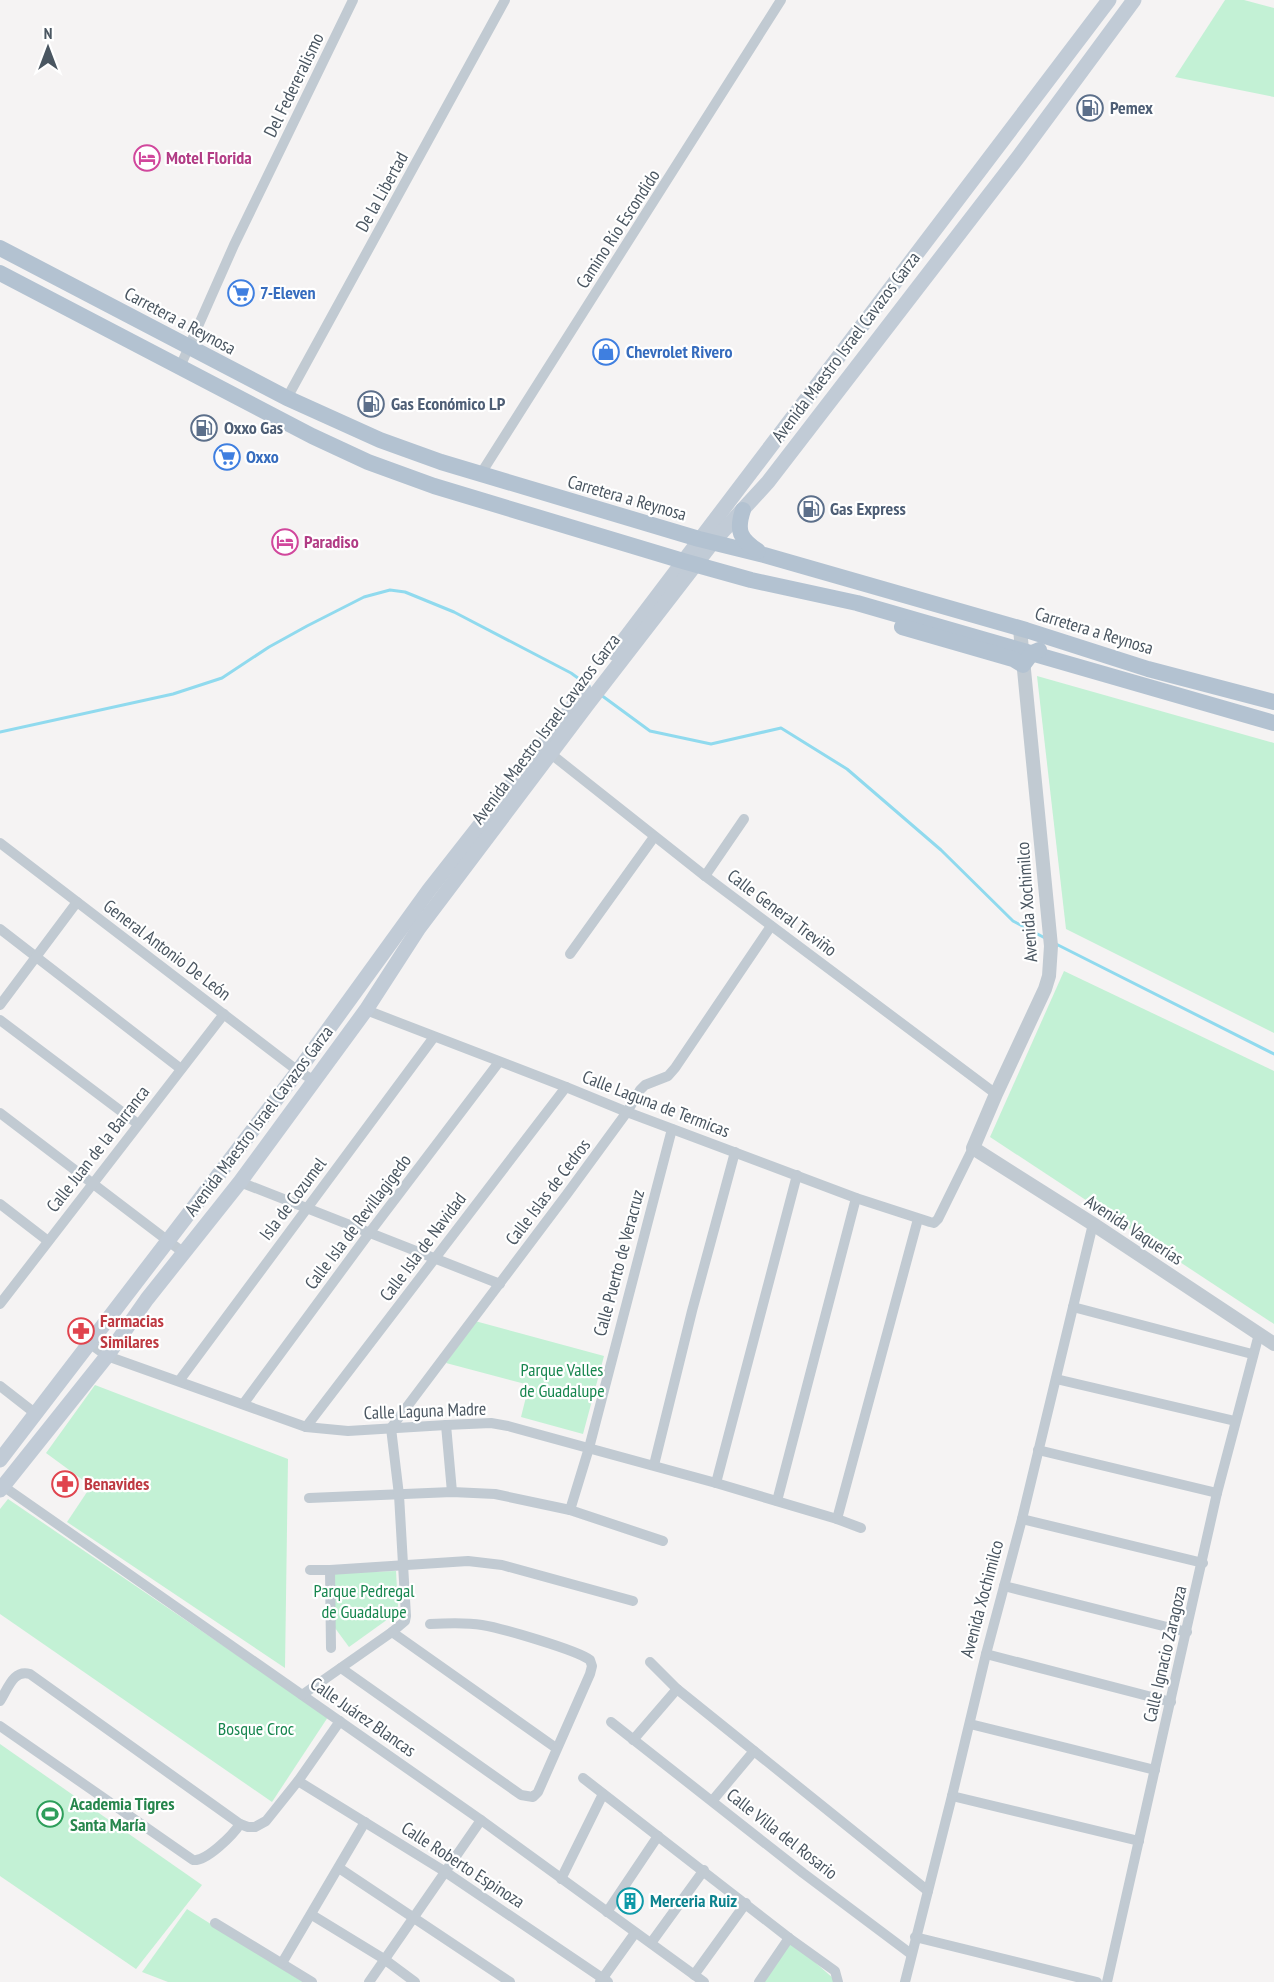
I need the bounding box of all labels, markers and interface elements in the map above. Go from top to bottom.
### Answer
north arrow [18,18,78,78]
text: N [44,23,52,43]
street label: Del Federeralismo [258,29,329,141]
fuel station icon: Pemex [1075,93,1105,123]
place label: Pemex [1110,96,1153,119]
hotel icon: Motel Florida [132,143,162,173]
place label: Motel Florida [166,146,252,169]
street label: De la Libertad [350,148,413,236]
street label: Camino Río Escondido [571,165,665,293]
street label: Avenida Maestro Israel Cavazos Garza [766,247,925,446]
supermarket icon: 7-Eleven [226,278,256,308]
place label: 7-Eleven [260,281,316,304]
street label: Carretera a Reynosa [121,282,240,359]
shop icon: Chevrolet Rivero [591,337,621,367]
place label: Chevrolet Rivero [626,340,732,363]
fuel station icon: Gas Económico LP [356,389,386,419]
place label: Gas Económico LP [391,392,506,415]
fuel station icon: Oxxo Gas [189,413,219,443]
place label: Oxxo Gas [224,416,283,439]
supermarket icon: Oxxo [212,442,242,472]
place label: Oxxo [246,445,279,468]
street label: Carretera a Reynosa [565,470,689,525]
fuel station icon: Gas Express [796,494,826,524]
place label: Gas Express [830,497,906,520]
hotel icon: Paradiso [270,527,300,557]
place label: Paradiso [304,530,359,553]
street label: Carretera a Reynosa [1032,602,1156,659]
street label: Avenida Maestro Israel Cavazos Garza [466,629,625,828]
street label: Avenida Xochimilco [1011,841,1042,963]
street label: Calle General Treviño [723,864,842,961]
street label: General Antonio De León [99,894,236,1005]
street label: Avenida Maestro Israel Cavazos Garza [179,1021,338,1220]
street label: Calle Laguna de Termicas [579,1065,733,1142]
street label: Calle Juan de la Barranca [41,1081,154,1217]
street label: Calle Islas de Cedros [500,1134,595,1249]
street label: Calle Isla de Revillagigedo [299,1149,416,1294]
street label: Isla de Cozumel [254,1152,332,1245]
street label: Calle Puerto de Veracruz [588,1187,649,1339]
street label: Calle Isla de Navidad [374,1188,471,1306]
street label: Avenida Vaquerías [1081,1189,1188,1270]
place label: Farmacias Similares [100,1309,164,1353]
pharmacy icon: Farmacias Similares [66,1316,96,1346]
park label: Parque Valles de Guadalupe [519,1358,605,1402]
street label: Calle Laguna Madre [363,1397,487,1424]
pharmacy icon: Benavides [50,1469,80,1499]
place label: Benavides [84,1472,149,1495]
street label: Avenida Xochimilco [955,1537,1008,1660]
park label: Parque Pedregal de Guadalupe [314,1579,415,1623]
street label: Calle Ignacio Zaragoza [1138,1583,1191,1724]
street label: Calle Juárez Blancas [306,1672,421,1762]
park label: Bosque Croc [218,1717,295,1740]
street label: Calle Villa del Rosario [722,1783,843,1884]
place label: Academia Tigres Santa María [69,1792,175,1836]
sports icon: Academia Tigres Santa María [35,1799,65,1829]
street label: Calle Roberto Espinoza [397,1816,529,1913]
building icon: Merceria Ruiz [615,1886,645,1916]
place label: Merceria Ruiz [650,1889,737,1912]

